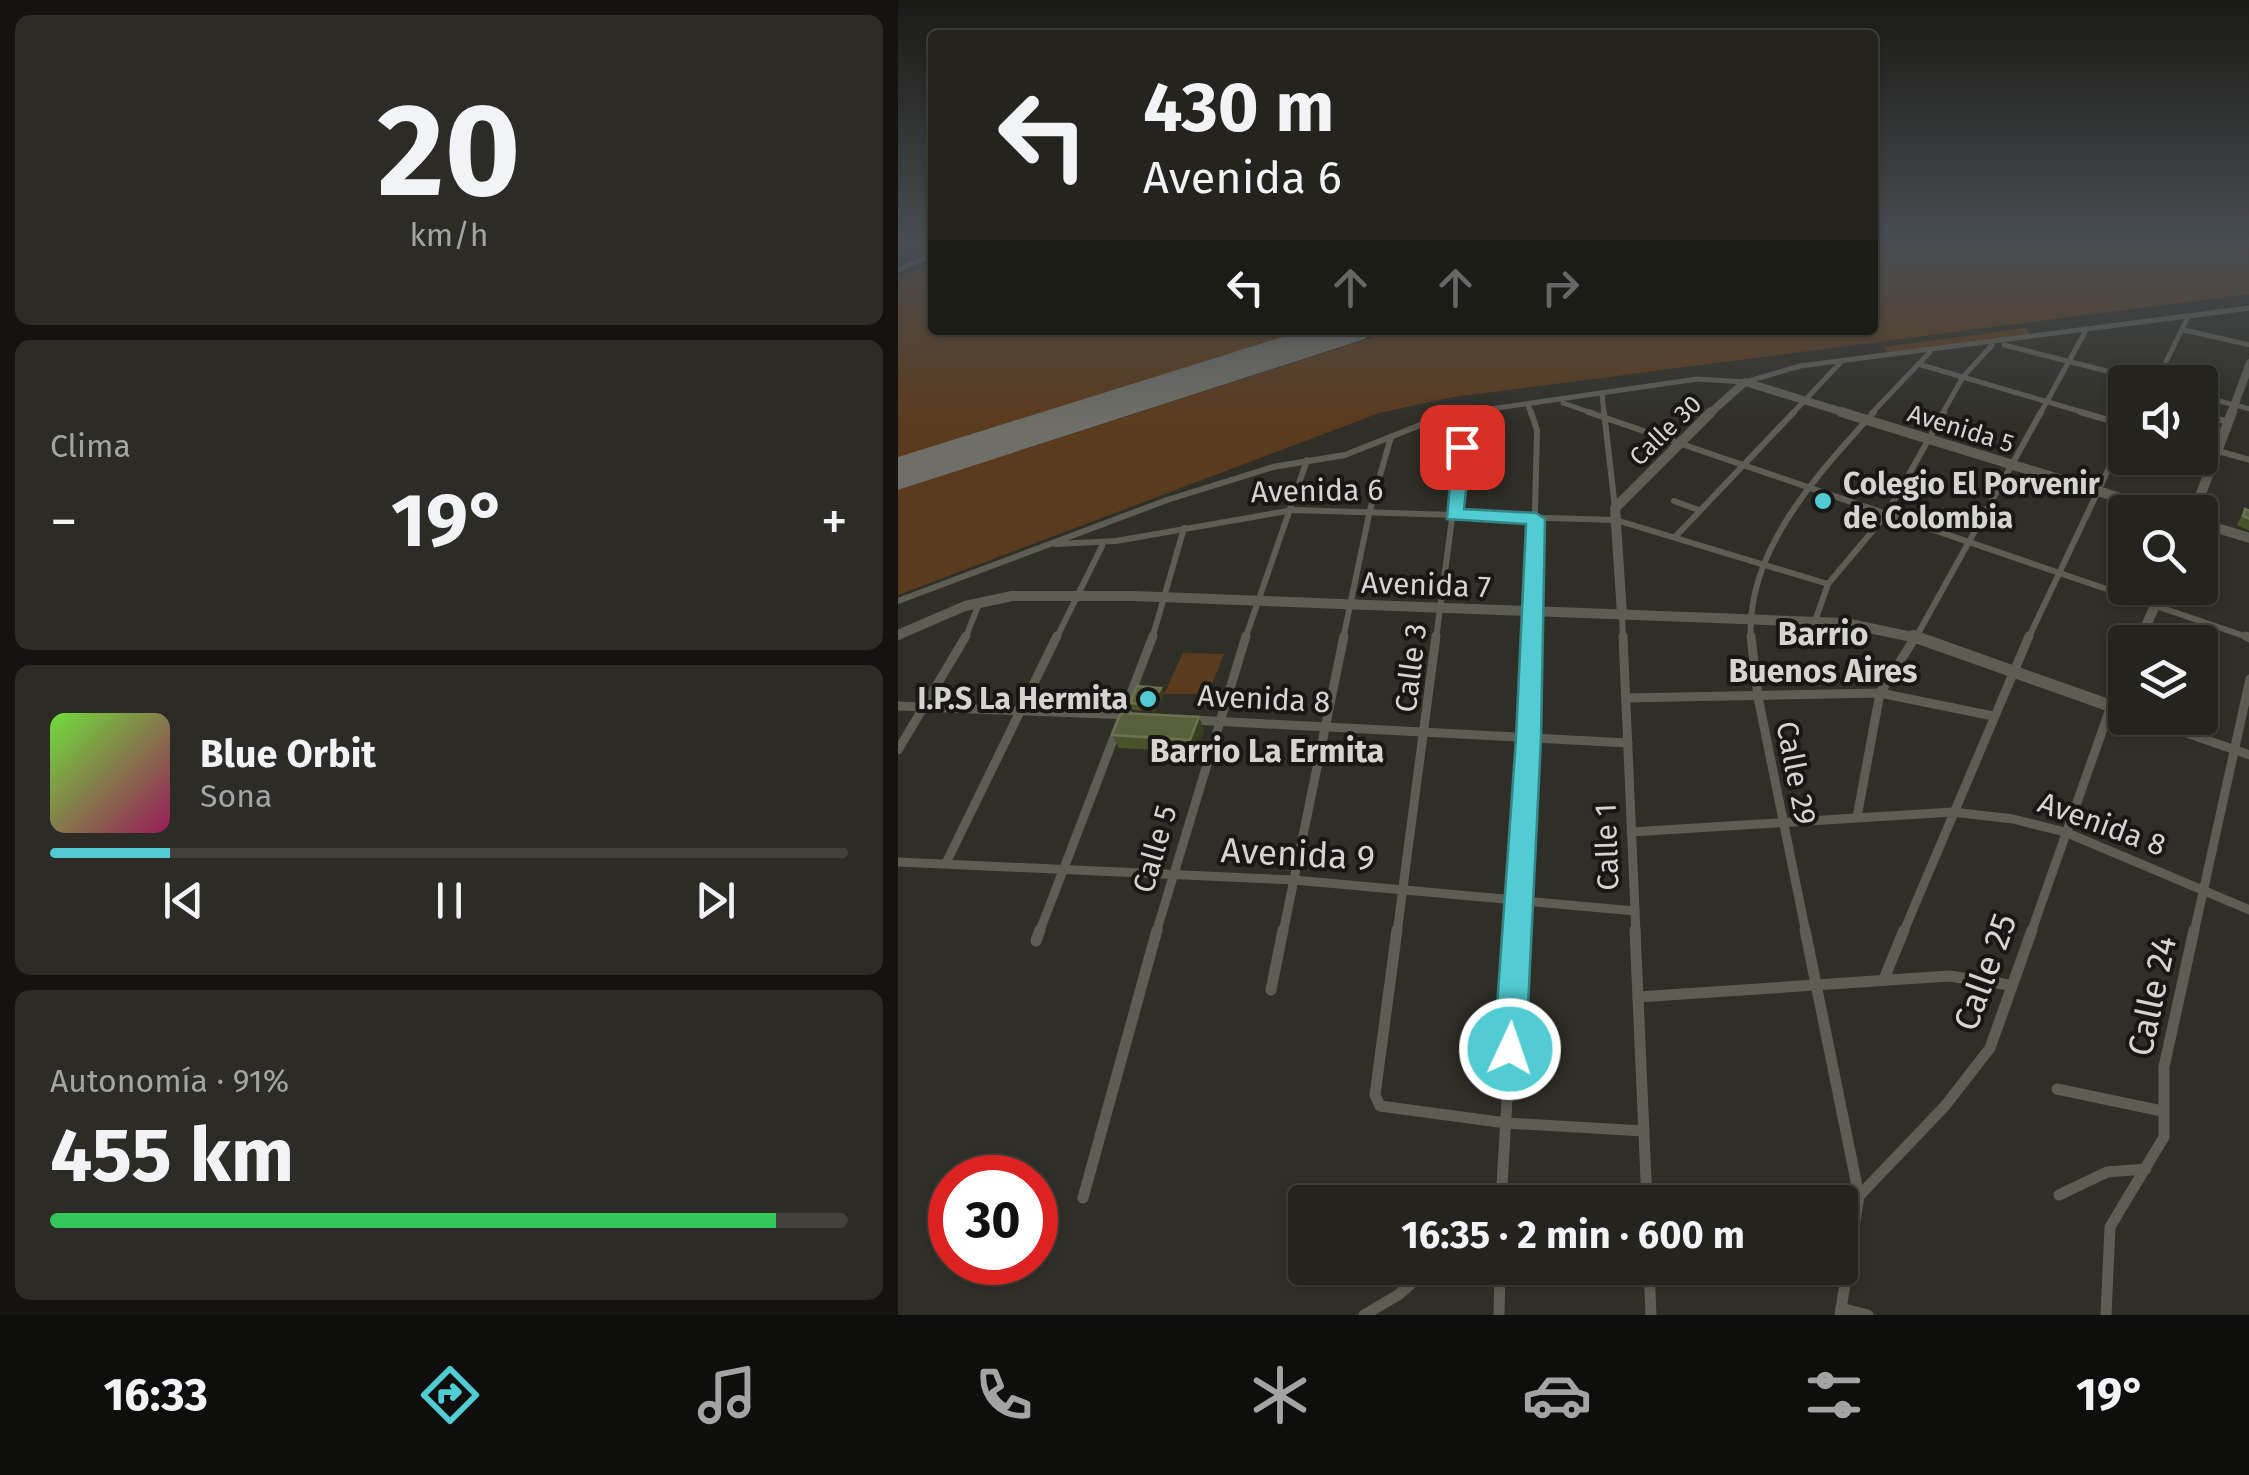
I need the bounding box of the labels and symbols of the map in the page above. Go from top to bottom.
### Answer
street label: Calle 30 [1624,389,1708,472]
street label: Avenida 5 [1904,399,2017,459]
pin [1420,405,1505,490]
place label: Colegio El Porvenir de Colombia [1843,466,2101,536]
street label: Avenida 6 [1250,472,1384,510]
marker: Colegio El Porvenir de Colombia [1812,490,1834,512]
street label: Avenida 7 [1361,565,1491,605]
district label: Barrio Buenos Aires [1729,615,1917,690]
street label: Calle 3 [1388,622,1434,714]
street label: Avenida 8 [1197,678,1331,720]
place label: I.P.S La Hermita [917,681,1128,717]
marker: I.P.S La Hermita [1137,688,1159,710]
street label: Calle 29 [1768,718,1824,828]
district label: Barrio La Ermita [1150,732,1384,770]
street label: Avenida 8 [2033,784,2171,864]
street label: Calle 5 [1125,801,1185,897]
street label: Calle 1 [1587,803,1627,891]
street label: Avenida 9 [1220,829,1376,879]
street label: Calle 25 [1944,908,2026,1036]
street label: Calle 24 [2119,932,2185,1060]
position arrow [1458,997,1562,1101]
speed limit sign: 30 [928,1155,1058,1285]

